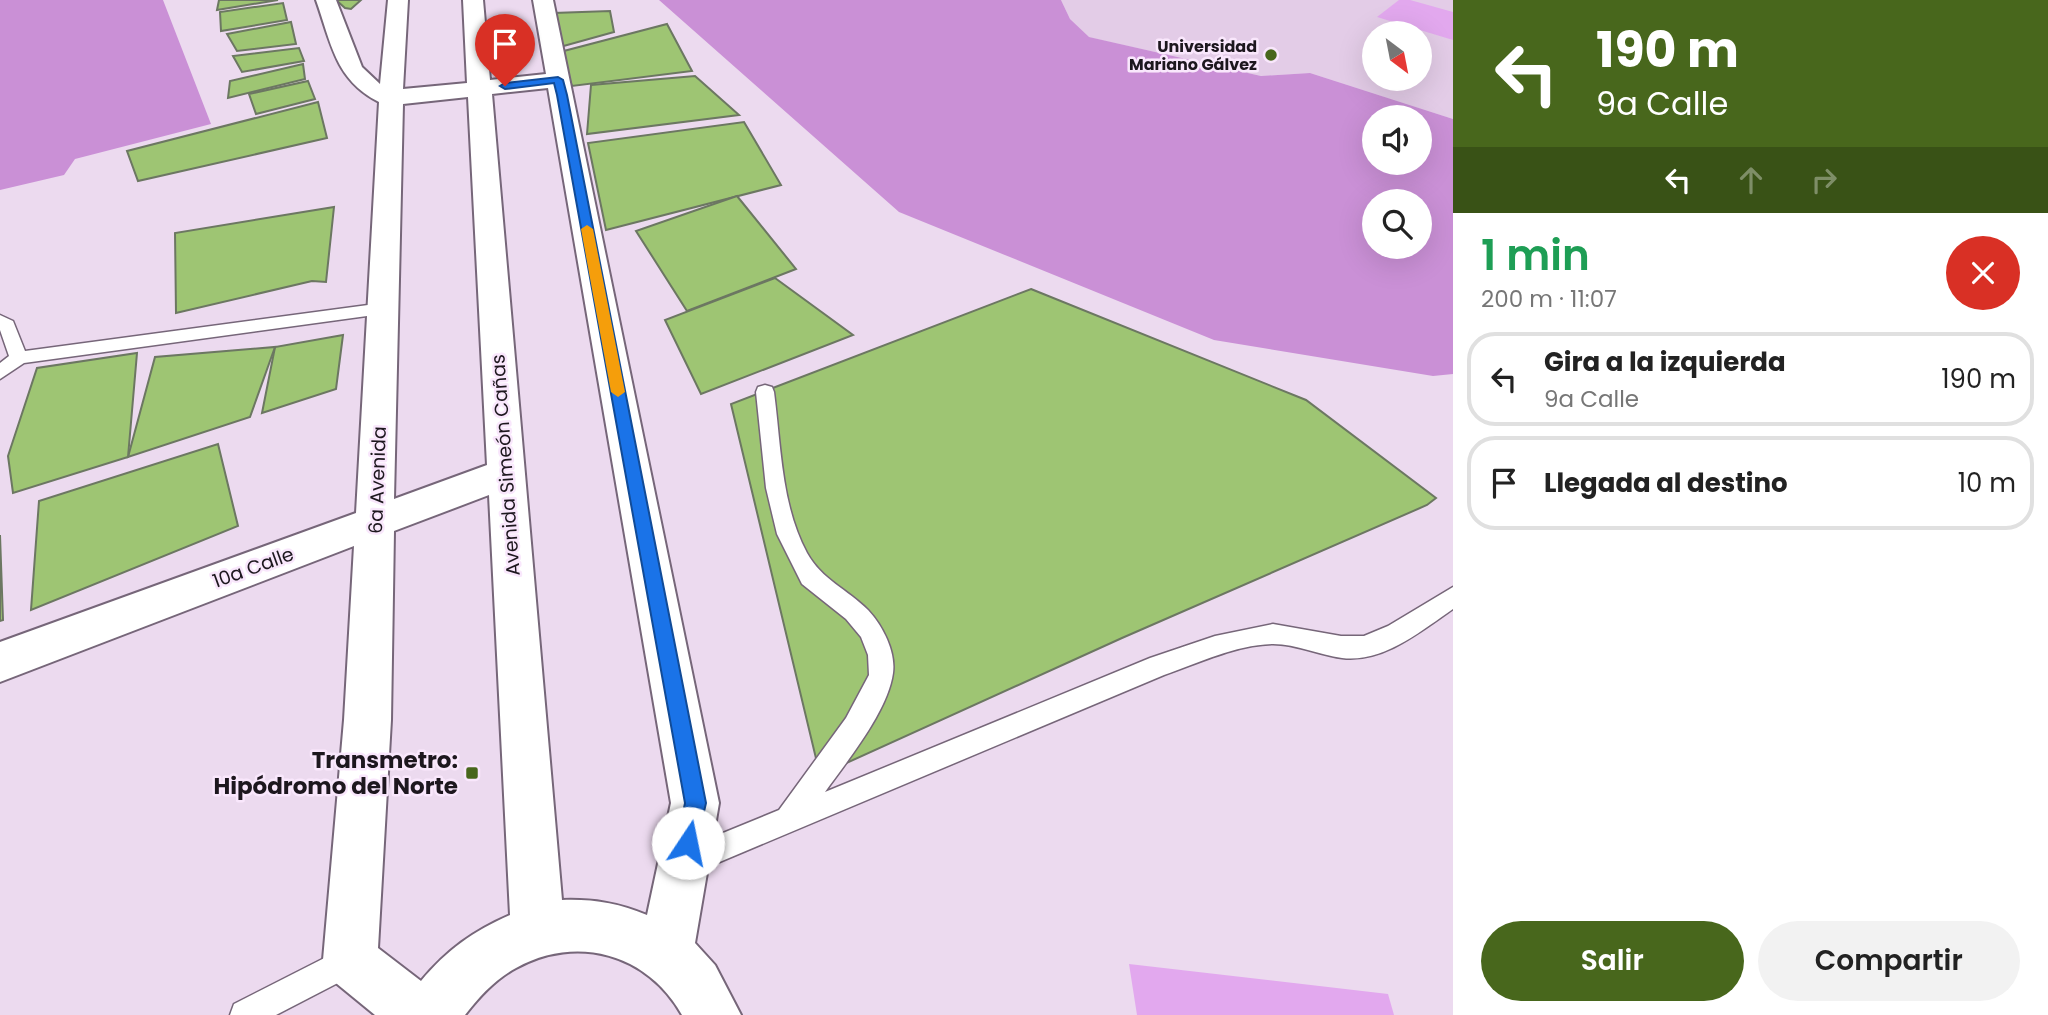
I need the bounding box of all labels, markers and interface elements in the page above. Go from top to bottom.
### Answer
pin [475,14,535,86]
text: 190 m [1596,16,1739,84]
north arrow [1362,21,1432,91]
map controls [1362,21,1432,259]
icon: arrive [486,25,524,63]
icon: left [1481,28,1572,119]
place label: Universidad Mariano Gálvez [1129,35,1257,76]
marker: Universidad Mariano Gálvez [1263,47,1279,63]
text: 9a Calle [1596,81,1728,126]
button: sound [1362,105,1432,175]
icon: left [1659,161,1697,199]
icon: ahead [1732,161,1770,199]
icon: right [1805,161,1843,199]
button: search [1362,189,1432,259]
text: 1 min [1481,226,1590,285]
button: close [1946,236,2020,310]
text: 200 m · 11:07 [1481,283,1617,315]
text: Gira a la izquierda [1544,344,1786,380]
street label: Avenida Simeón Cañas [484,353,527,577]
icon: left [1485,360,1523,398]
text: 190 m [1941,361,2016,397]
text: 9a Calle [1544,383,1639,415]
street label: 6a Avenida [362,426,393,534]
icon: arrive [1485,464,1523,502]
text: Llegada al destino [1544,465,1788,501]
text: 10 m [1958,465,2016,501]
street label: 10a Calle [209,540,298,595]
place label: Transmetro: Hipódromo del Norte [213,744,458,802]
marker: Transmetro: Hipódromo del Norte [464,765,480,781]
position arrow [651,806,725,880]
button: Salir [1481,921,1744,1001]
button: Compartir [1758,921,2020,1001]

